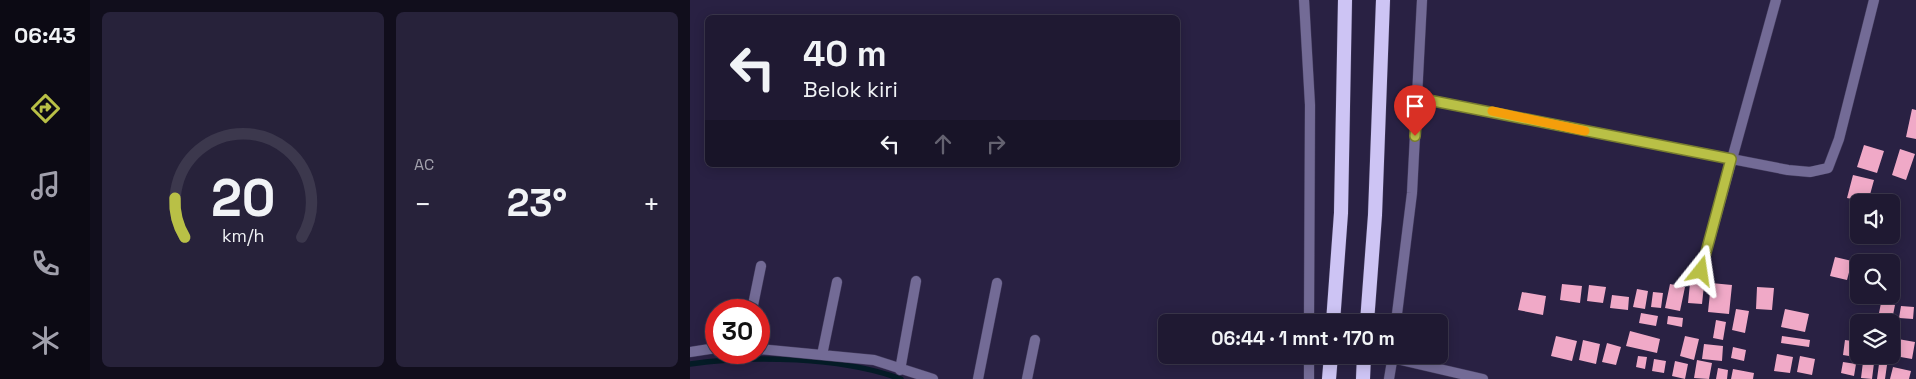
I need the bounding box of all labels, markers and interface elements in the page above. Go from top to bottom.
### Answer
text: 06:43 [14,21,76,49]
text: 40 m [803,32,887,76]
icon: left [720,35,785,100]
text: Belok kiri [803,75,898,103]
pin [1394,85,1436,136]
icon: directions [28,91,63,126]
icon: arrive [1401,92,1429,120]
icon: left [876,130,904,158]
icon: ahead [929,130,957,158]
icon: right [982,130,1010,158]
text: AC [414,154,434,175]
text: 20 [211,165,275,231]
icon: music [28,168,63,203]
text: 23° [507,179,567,227]
text: − [414,186,431,222]
text: + [643,186,660,222]
map controls [1850,194,1900,364]
button: sound [1850,194,1900,244]
text: km/h [222,224,264,247]
position arrow [1674,244,1726,296]
icon: phone [28,246,63,281]
button: search [1850,254,1900,304]
speed limit sign: 30 [705,299,770,364]
button: layers [1850,314,1900,364]
icon: climate [28,323,63,358]
text: 06:44 · 1 mnt · 170 m [1211,326,1395,351]

